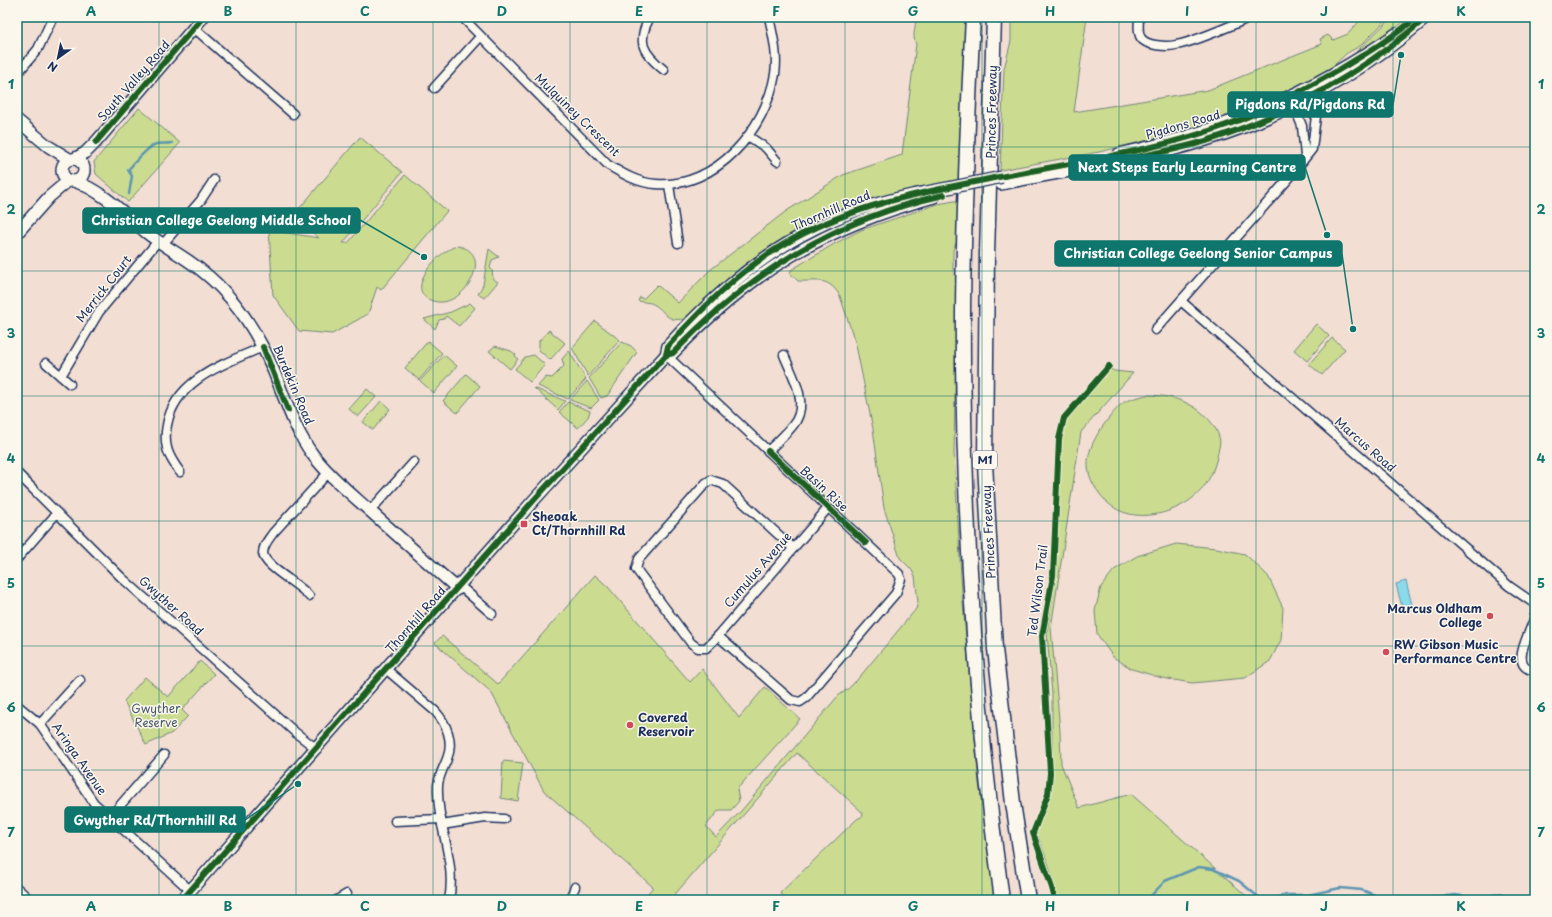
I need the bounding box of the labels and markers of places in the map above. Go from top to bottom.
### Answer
callout: Pigdons Rd/Pigdons Rd [1228,92,1393,117]
callout: Next Steps Early Learning Centre [1069,155,1305,180]
callout: Christian College Geelong Middle School [83,208,360,233]
callout: Christian College Geelong Senior Campus [1055,241,1342,266]
place label: Sheoak Ct/Thornhill Rd [532,507,625,539]
marker: Sheoak Ct/Thornhill Rd [519,519,529,529]
place label: Marcus Oldham College [1387,599,1482,631]
marker: Marcus Oldham College [1485,611,1495,621]
place label: RW Gibson Music Performance Centre [1394,635,1517,667]
marker: RW Gibson Music Performance Centre [1381,647,1391,657]
place label: Covered Reservoir [638,708,695,740]
marker: Covered Reservoir [625,720,635,730]
callout: Gwyther Rd/Thornhill Rd [65,807,245,832]

